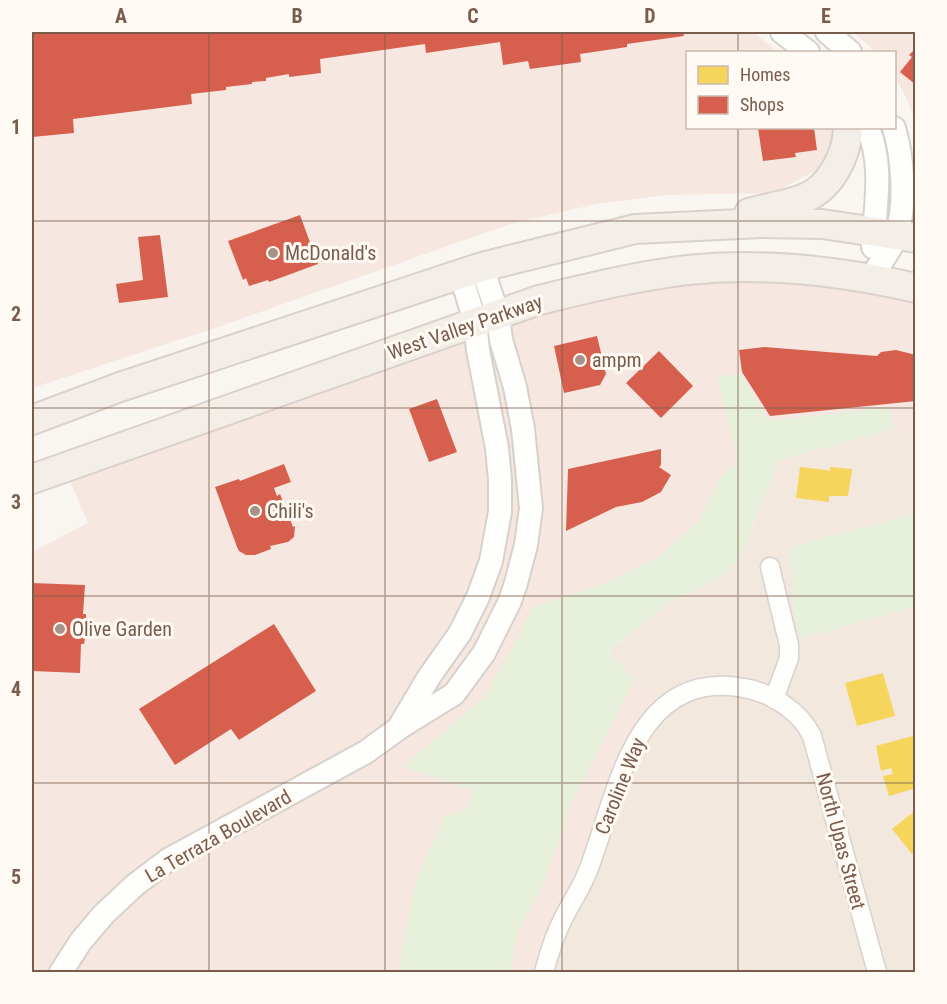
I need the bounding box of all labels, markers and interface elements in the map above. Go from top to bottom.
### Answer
text: A [115,4,127,28]
text: B [291,4,303,28]
text: C [467,4,479,28]
text: D [644,4,656,28]
text: E [821,4,831,28]
legend [686,51,896,129]
text: Homes [740,64,790,85]
text: Shops [740,94,784,115]
text: 1 [11,115,21,139]
place label: McDonald's [285,241,376,265]
marker: McDonald's [266,246,280,260]
street label: West Valley Parkway [384,289,546,365]
text: 2 [11,302,21,326]
place label: ampm [592,348,642,372]
marker: ampm [573,353,587,367]
text: 3 [11,490,21,514]
place label: Chili's [267,499,314,523]
marker: Chili's [248,504,262,518]
place label: Olive Garden [72,617,172,641]
marker: Olive Garden [53,622,67,636]
text: 4 [11,677,21,701]
street label: Caroline Way [590,734,650,838]
street label: North Upas Street [811,770,871,912]
street label: La Terraza Boulevard [141,784,295,888]
text: 5 [11,865,21,889]

